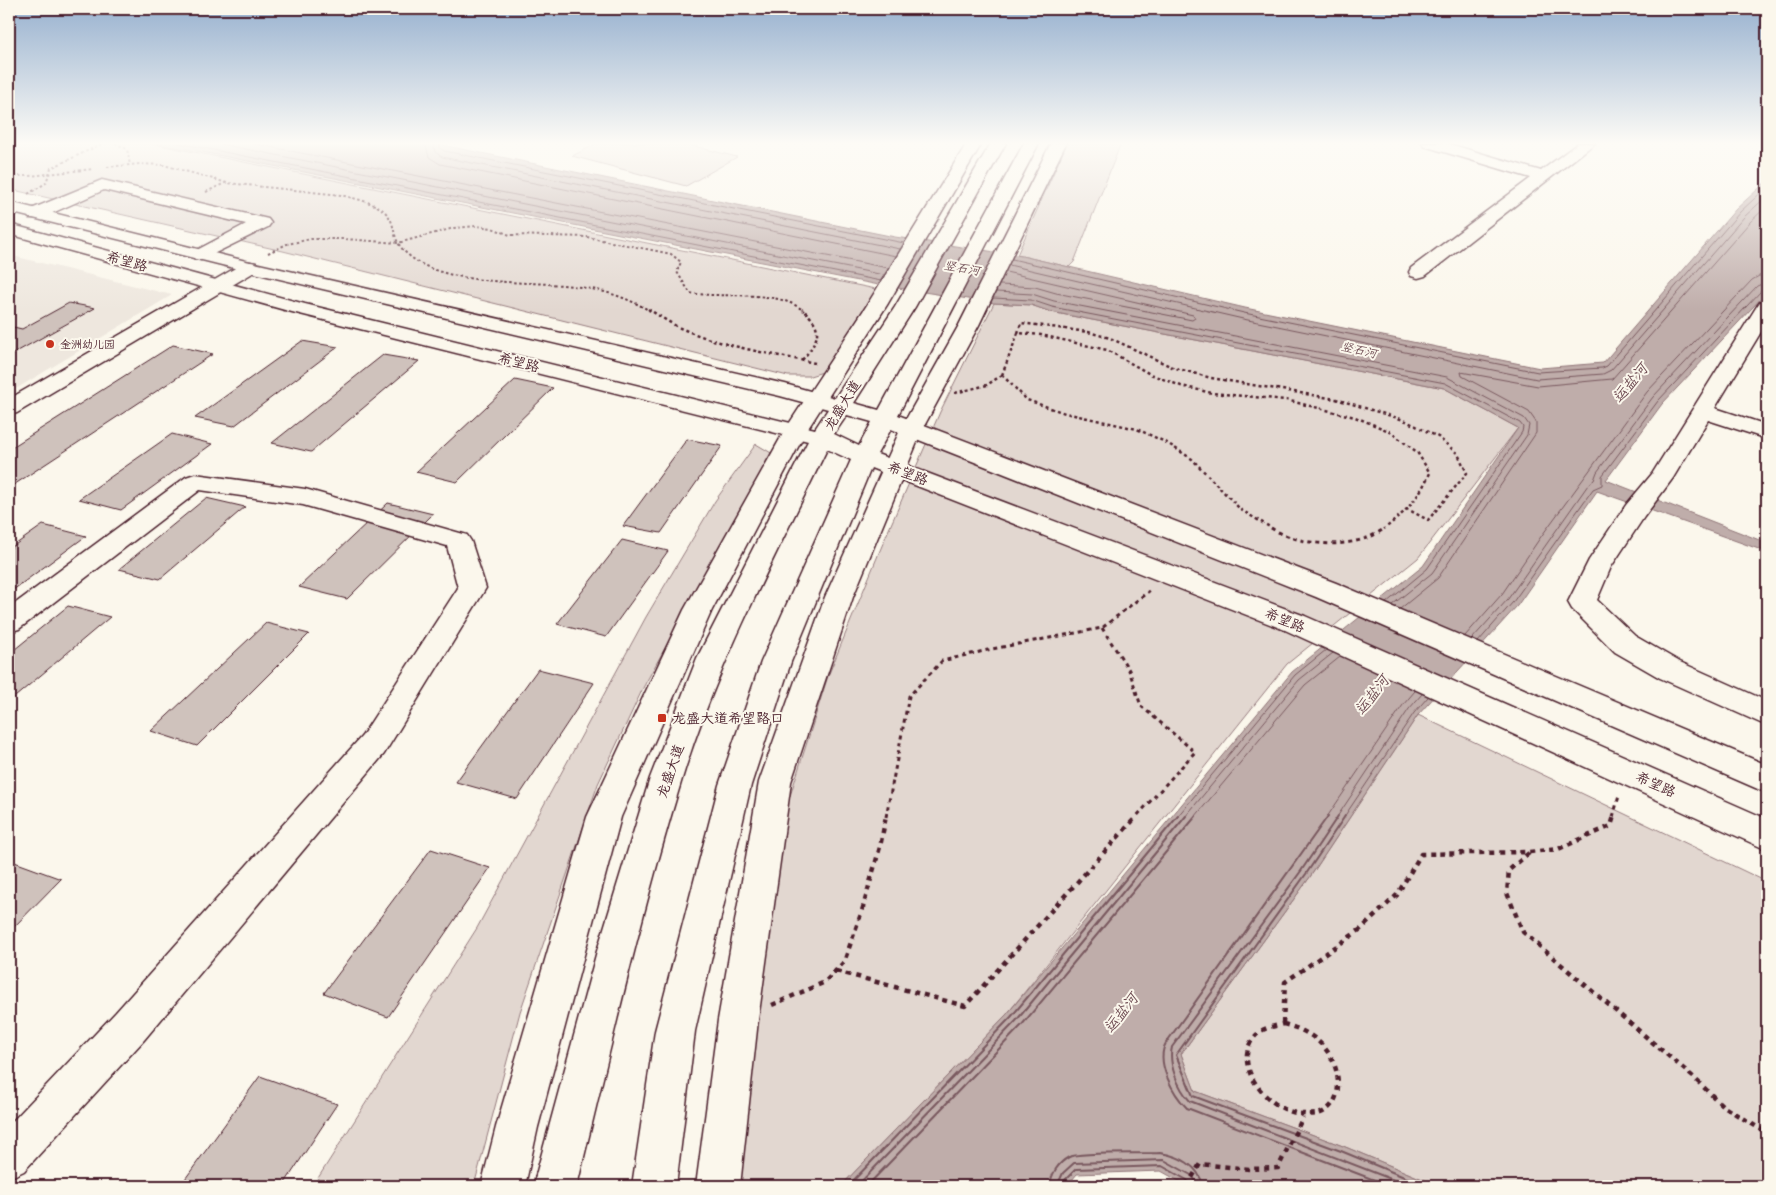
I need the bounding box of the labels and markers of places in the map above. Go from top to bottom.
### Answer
marker: 金洲幼儿园 [44,338,56,350]
place label: 金洲幼儿园 [60,339,115,352]
place label: 龙盛大道希望路口 [672,711,784,729]
marker: 龙盛大道希望路口 [656,712,668,724]

